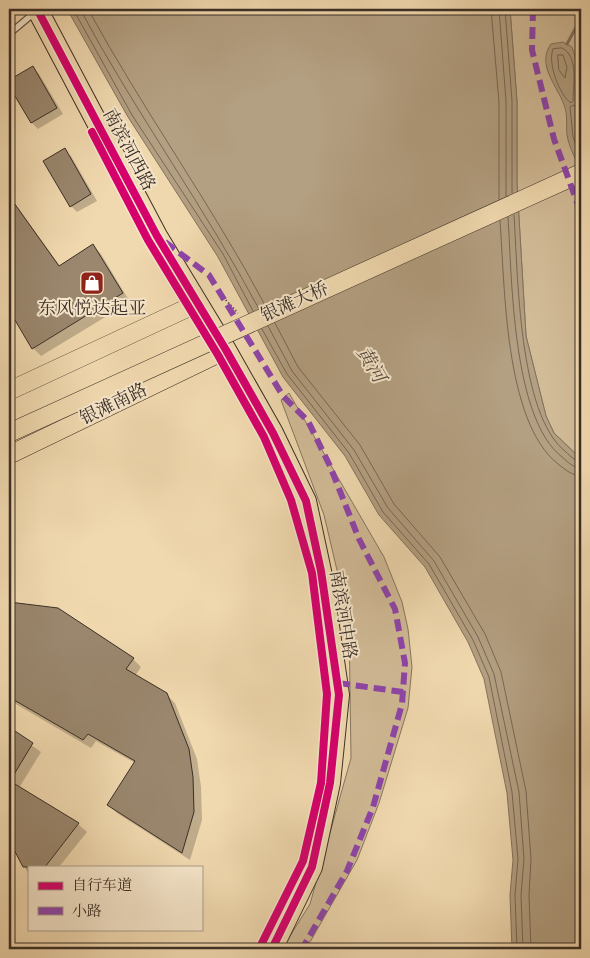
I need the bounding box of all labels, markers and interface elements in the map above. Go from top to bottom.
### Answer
street label: 南滨河西路 [97,105,159,195]
shop icon: 东风悦达起亚 [79,270,105,296]
street label: 银滩大桥 [257,278,333,328]
place label: 东风悦达起亚 [38,298,146,321]
water label: 黄河 [350,343,392,390]
street label: 银滩南路 [77,379,151,431]
street label: 南滨河中路 [324,569,360,661]
legend [28,866,202,930]
text: 自行车道 [72,876,132,895]
text: 小路 [72,902,102,921]

